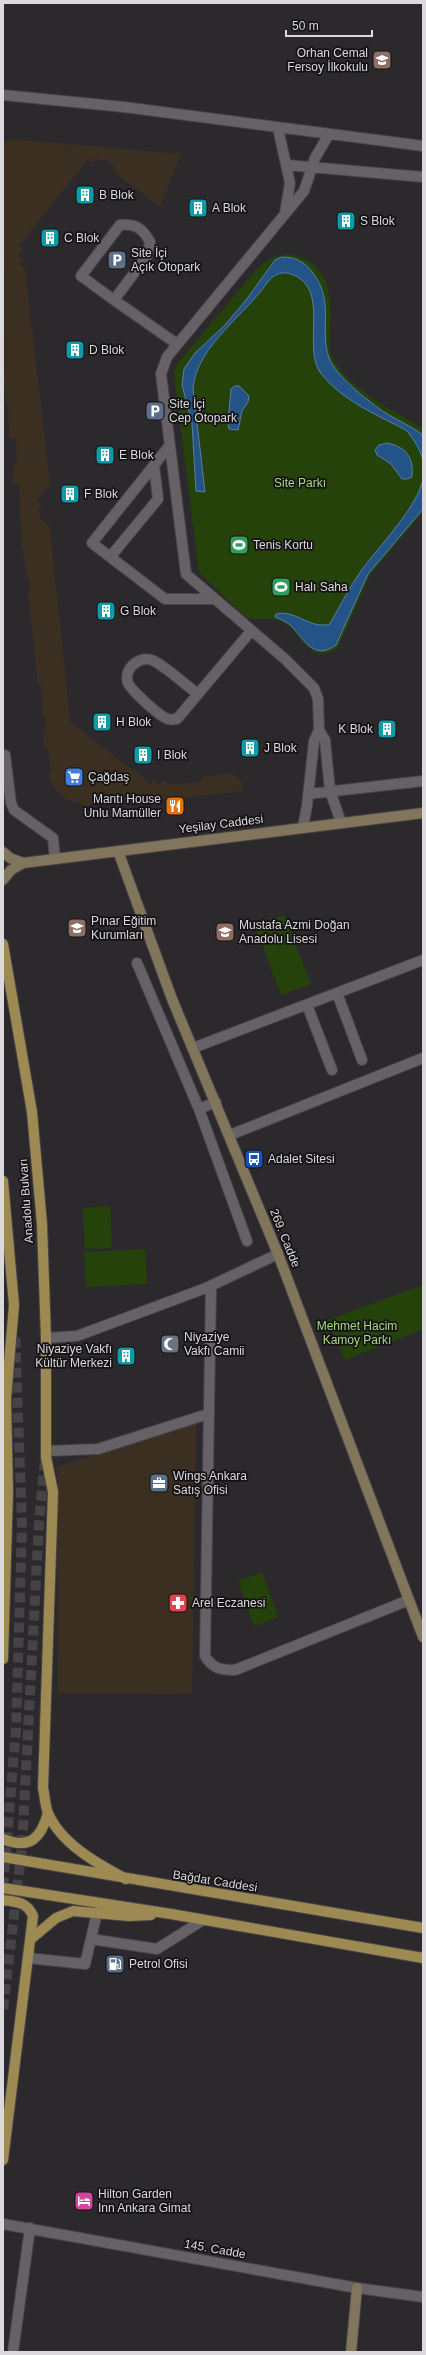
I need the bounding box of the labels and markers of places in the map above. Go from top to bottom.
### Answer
place label: Orhan Cemal Fersoy İlkokulu [287,46,368,74]
school or university icon: Orhan Cemal Fersoy İlkokulu [371,49,393,71]
building icon: B Blok [74,184,96,206]
place label: B Blok [99,188,135,202]
building icon: A Blok [187,197,209,219]
place label: A Blok [212,201,247,215]
building icon: S Blok [335,210,357,232]
place label: S Blok [360,214,396,228]
building icon: C Blok [39,227,61,249]
place label: C Blok [64,231,100,245]
place label: Site İçi Açık Otopark [131,246,201,274]
parking icon: Site İçi Açık Otopark [106,249,128,271]
building icon: D Blok [64,339,86,361]
place label: D Blok [89,343,125,357]
place label: Site İçi Cep Otopark [169,397,238,425]
parking icon: Site İçi Cep Otopark [144,400,166,422]
building icon: E Blok [94,444,116,466]
place label: E Blok [119,448,155,462]
building icon: F Blok [59,483,81,505]
place label: F Blok [84,487,119,501]
sports icon: Tenis Kortu [228,534,250,556]
place label: Tenis Kortu [253,538,313,552]
sports icon: Halı Saha [270,576,292,598]
place label: Halı Saha [295,580,348,594]
building icon: G Blok [95,600,117,622]
place label: G Blok [120,604,157,618]
building icon: H Blok [91,711,113,733]
place label: H Blok [116,715,152,729]
building icon: K Blok [376,718,398,740]
place label: K Blok [338,722,374,736]
building icon: J Blok [239,737,261,759]
place label: J Blok [264,741,298,755]
building icon: I Blok [132,744,154,766]
place label: I Blok [157,748,188,762]
supermarket icon: Çağdaş [63,766,85,788]
place label: Çağdaş [88,770,129,784]
place label: Mantı House Unlu Mamüller [84,792,161,820]
restaurant icon: Mantı House Unlu Mamüller [164,795,186,817]
place label: Pınar Eğitim Kurumları [91,914,156,942]
school or university icon: Pınar Eğitim Kurumları [66,917,88,939]
place label: Mustafa Azmi Doğan Anadolu Lisesi [239,918,350,946]
school or university icon: Mustafa Azmi Doğan Anadolu Lisesi [214,921,236,943]
bus stop icon: Adalet Sitesi [243,1148,265,1170]
place label: Adalet Sitesi [268,1152,335,1166]
place label: Niyaziye Vakfı Camii [184,1330,244,1358]
mosque icon: Niyaziye Vakfı Camii [159,1333,181,1355]
place label: Niyaziye Vakfı Kültür Merkezi [35,1342,112,1370]
building icon: Niyaziye Vakfı Kültür Merkezi [115,1345,137,1367]
place label: Wings Ankara Satış Ofisi [173,1469,247,1497]
office icon: Wings Ankara Satış Ofisi [148,1472,170,1494]
pharmacy icon: Arel Eczanesi [167,1592,189,1614]
place label: Arel Eczanesi [192,1596,265,1610]
fuel station icon: Petrol Ofisi [104,1953,126,1975]
place label: Petrol Ofisi [129,1957,188,1971]
place label: Hilton Garden Inn Ankara Gimat [98,2187,191,2215]
hotel icon: Hilton Garden Inn Ankara Gimat [73,2190,95,2212]

